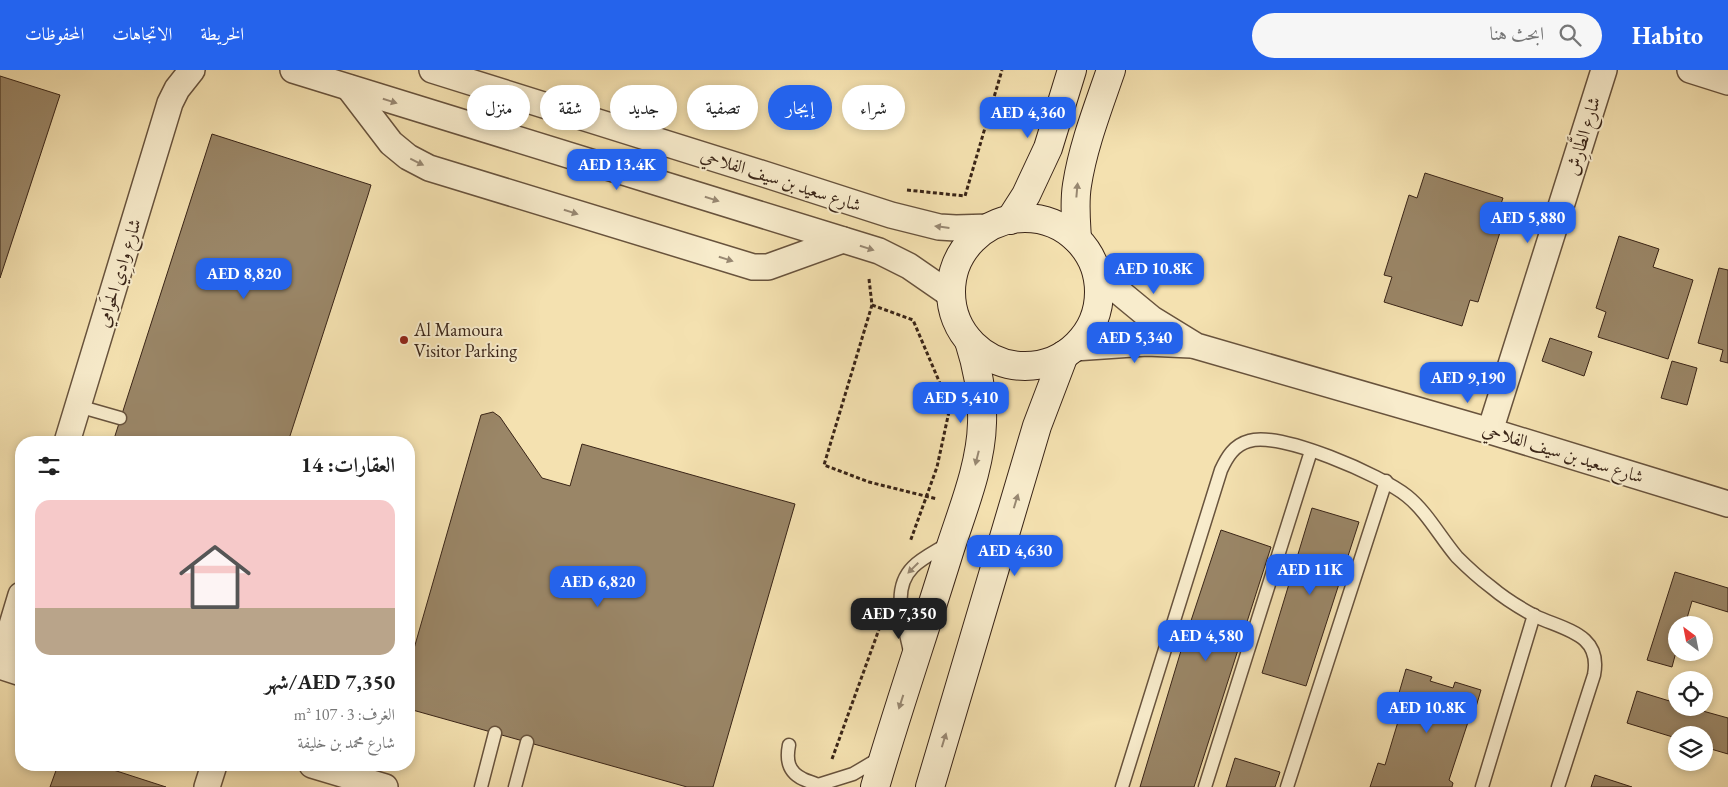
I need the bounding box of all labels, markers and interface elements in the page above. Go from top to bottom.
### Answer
search box [1252,13,1602,58]
text: Habito [1632,20,1703,51]
text: ابحث هنا [1490,21,1544,46]
icon: search [1556,21,1584,49]
text: المحفوظات [25,22,84,45]
text: الاتجاهات [112,22,172,45]
text: الخريطة [200,22,244,45]
chip: منزل [467,85,530,130]
chip: شقة [540,85,600,130]
chip: جديد [610,85,677,130]
chip: تصفية [687,85,758,130]
chip: إيجار [768,85,832,130]
chip: شراء [842,85,905,130]
street label: شارع الطَّارِش [1557,93,1609,179]
one-way arrow [382,97,397,105]
pin: AED 4,360 [971,97,1085,139]
text: AED 4,360 [991,102,1065,123]
street label: شارع سعيد بن سيف الفلاحي [697,143,864,220]
pin: AED 13.4K [560,148,674,191]
text: AED 13.4K [578,154,656,175]
one-way arrow [409,158,424,166]
one-way arrow [1073,182,1081,198]
one-way arrow [705,196,720,204]
pin: AED 5,880 [1471,202,1585,244]
text: AED 5,880 [1491,207,1565,228]
one-way arrow [564,209,579,217]
street label: شارع وادِي الحَوامي [90,215,150,331]
one-way arrow [933,222,949,230]
one-way arrow [860,244,875,252]
pin: AED 10.8K [1097,252,1211,295]
one-way arrow [719,256,734,264]
pin: AED 8,820 [187,258,301,300]
text: AED 10.8K [1115,258,1193,279]
text: AED 8,820 [207,263,281,284]
place label: Al Mamoura Visitor Parking [413,318,517,362]
pin: AED 5,340 [1078,322,1192,364]
text: AED 5,340 [1098,327,1172,348]
marker: Al Mamoura Visitor Parking [398,334,410,346]
pin: AED 9,190 [1411,362,1525,404]
text: AED 9,190 [1431,367,1505,388]
pin: AED 5,410 [904,382,1018,424]
text: AED 5,410 [924,387,998,408]
street label: شارع سعيد بن سيف الفلاحي [1479,417,1647,492]
one-way arrow [973,450,981,466]
text: العقارات: 14 [301,451,395,478]
icon: filters [35,452,63,480]
one-way arrow [1012,493,1020,508]
icon: home [170,532,260,622]
pin: AED 4,630 [958,534,1072,577]
text: AED 4,630 [978,540,1052,561]
pin: AED 11K [1264,554,1356,596]
text: AED 11K [1277,559,1343,580]
one-way arrow [907,562,919,574]
pin: AED 6,820 [541,566,655,608]
text: AED 6,820 [561,571,635,592]
pin: AED 7,350 [842,598,956,640]
text: AED 7,350 [862,603,936,624]
north arrow [1668,616,1712,661]
map controls [1668,616,1713,771]
pin: AED 4,580 [1149,620,1263,662]
text: AED 4,580 [1169,625,1243,646]
text: AED 7,350/شهر [265,668,395,695]
button: locate [1668,671,1713,716]
pin: AED 10.8K [1370,692,1484,734]
one-way arrow [897,695,905,710]
text: AED 10.8K [1388,697,1466,718]
text: الغرف: 3 · 107 m² [294,704,395,725]
button: layers [1668,726,1713,771]
text: شارع محمد بن خليفة [298,732,395,753]
one-way arrow [940,733,948,748]

